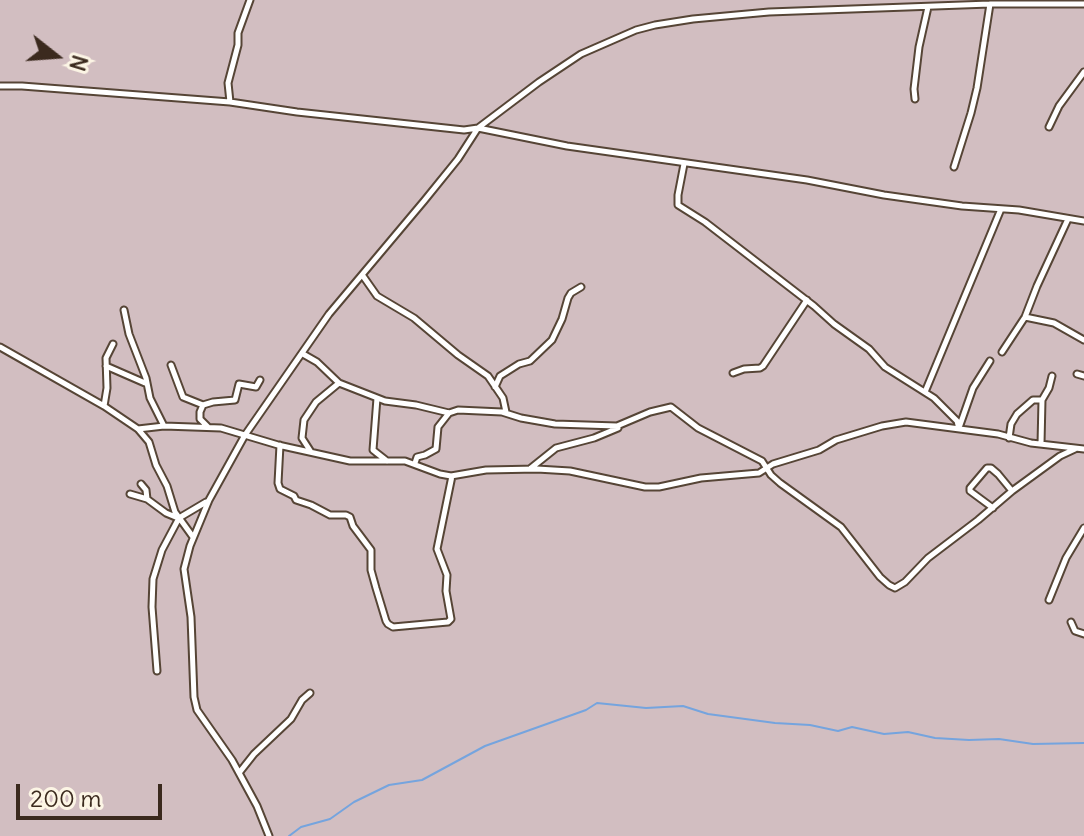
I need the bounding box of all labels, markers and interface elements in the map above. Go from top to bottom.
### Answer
north arrow [16,16,96,96]
text: N [63,52,95,74]
scale bar [20,768,166,818]
text: 200 m [30,783,102,813]

